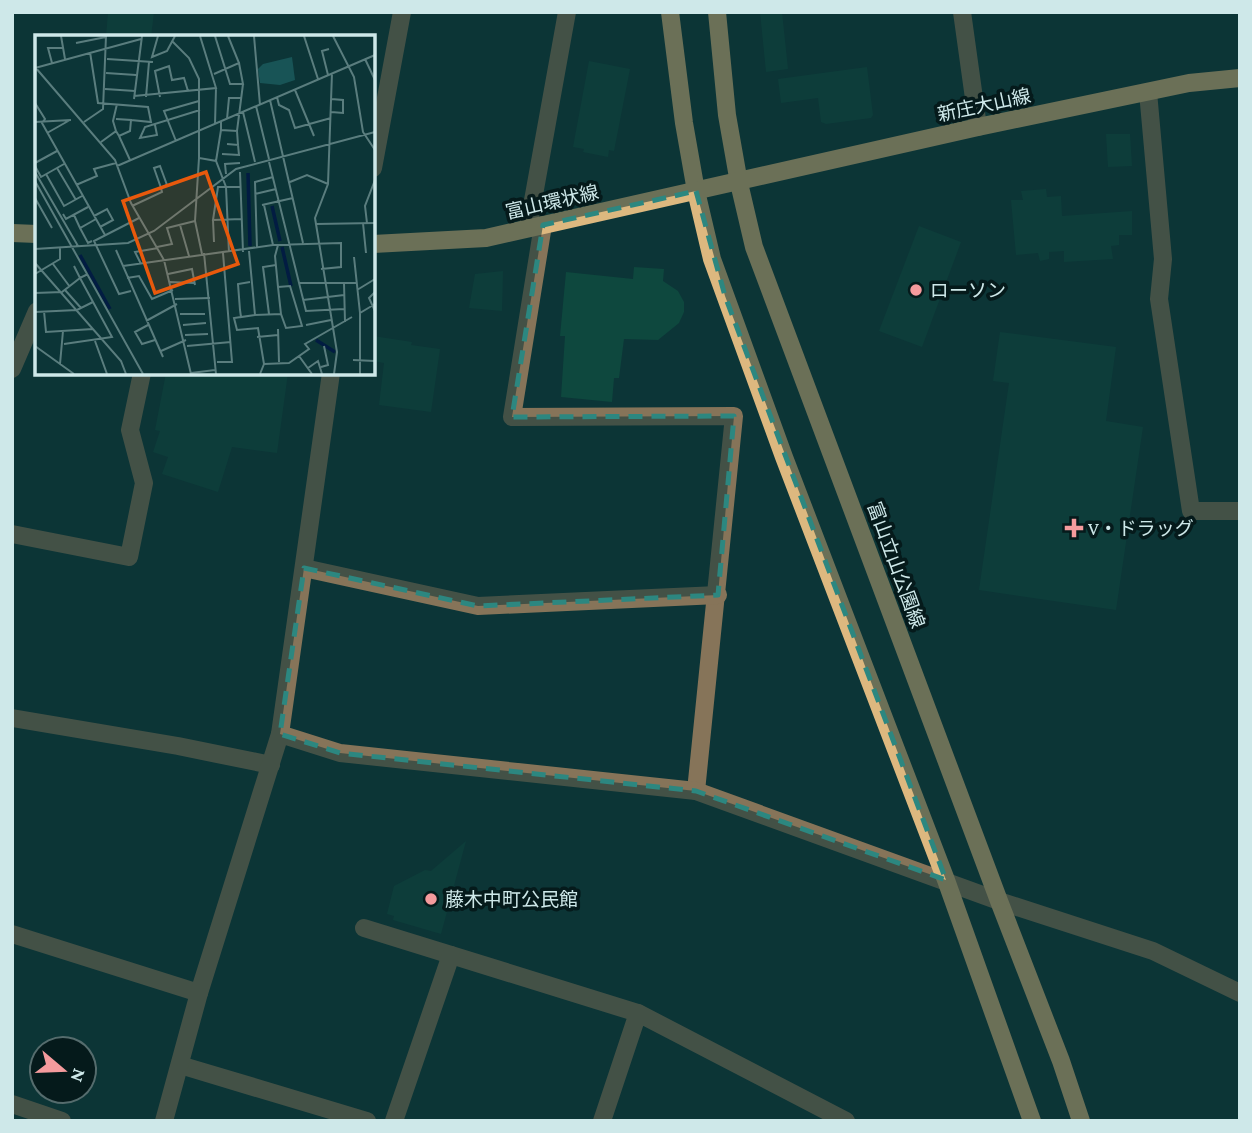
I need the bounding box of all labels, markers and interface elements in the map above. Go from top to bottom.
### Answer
inset map [35,35,374,374]
street label: 新庄大山線 [935,85,1033,125]
street label: 富山環状線 [503,181,601,223]
place label: ローソン [930,280,1006,301]
marker: ローソン [908,282,924,298]
street label: 富山立山公園線 [863,499,929,631]
place label: V・ドラッグ [1088,518,1194,539]
marker: V・ドラッグ [1066,520,1082,536]
place label: 藤木中町公民館 [445,889,578,910]
marker: 藤木中町公民館 [423,891,439,907]
north arrow [28,1035,98,1105]
text: N [67,1066,91,1085]

